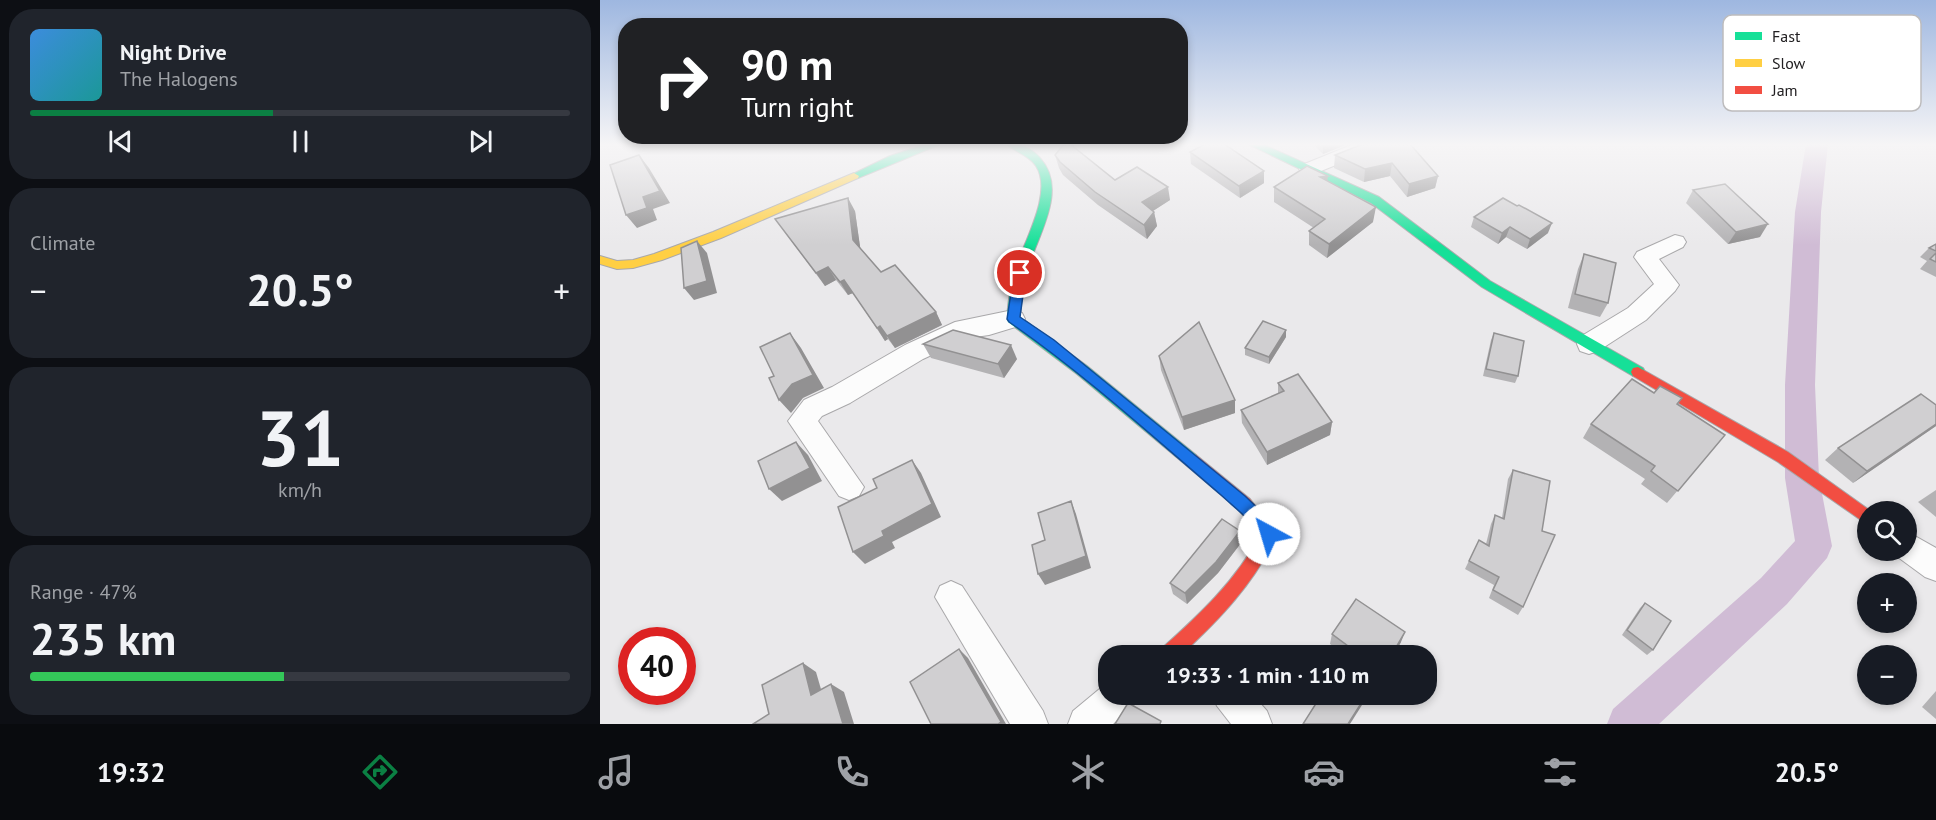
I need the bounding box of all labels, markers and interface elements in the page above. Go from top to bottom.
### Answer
legend [1723,15,1921,111]
text: Fast [1772,26,1801,46]
text: 90 m [741,37,833,92]
text: Night Drive [120,38,227,66]
icon: right [642,42,720,120]
text: Slow [1772,53,1806,73]
text: The Halogens [120,66,238,92]
text: Jam [1771,80,1798,100]
text: Turn right [741,90,854,124]
icon: previous [104,125,137,158]
icon: pause [284,125,317,158]
icon: next [464,125,497,158]
text: Climate [30,230,96,256]
pin [994,247,1045,298]
icon: arrive [1003,256,1036,289]
text: 20.5° [246,260,354,318]
text: − [30,269,47,312]
text: + [553,269,570,312]
text: 31 [256,387,344,488]
text: km/h [278,477,322,503]
map controls [1857,501,1917,705]
button: search [1857,501,1917,561]
position arrow [1237,502,1301,566]
button: + [1857,573,1917,633]
text: Range · 47% [30,579,137,605]
text: 235 km [30,609,176,667]
speed limit sign: 40 [618,627,696,705]
button: − [1857,645,1917,705]
text: 19:33 · 1 min · 110 m [1166,661,1369,689]
icon: directions [359,751,401,793]
icon: music [595,751,637,793]
icon: phone [831,751,873,793]
icon: climate [1067,751,1109,793]
icon: car [1303,751,1345,793]
icon: filters [1539,751,1581,793]
text: 19:32 [97,755,165,789]
text: 20.5° [1775,755,1839,789]

